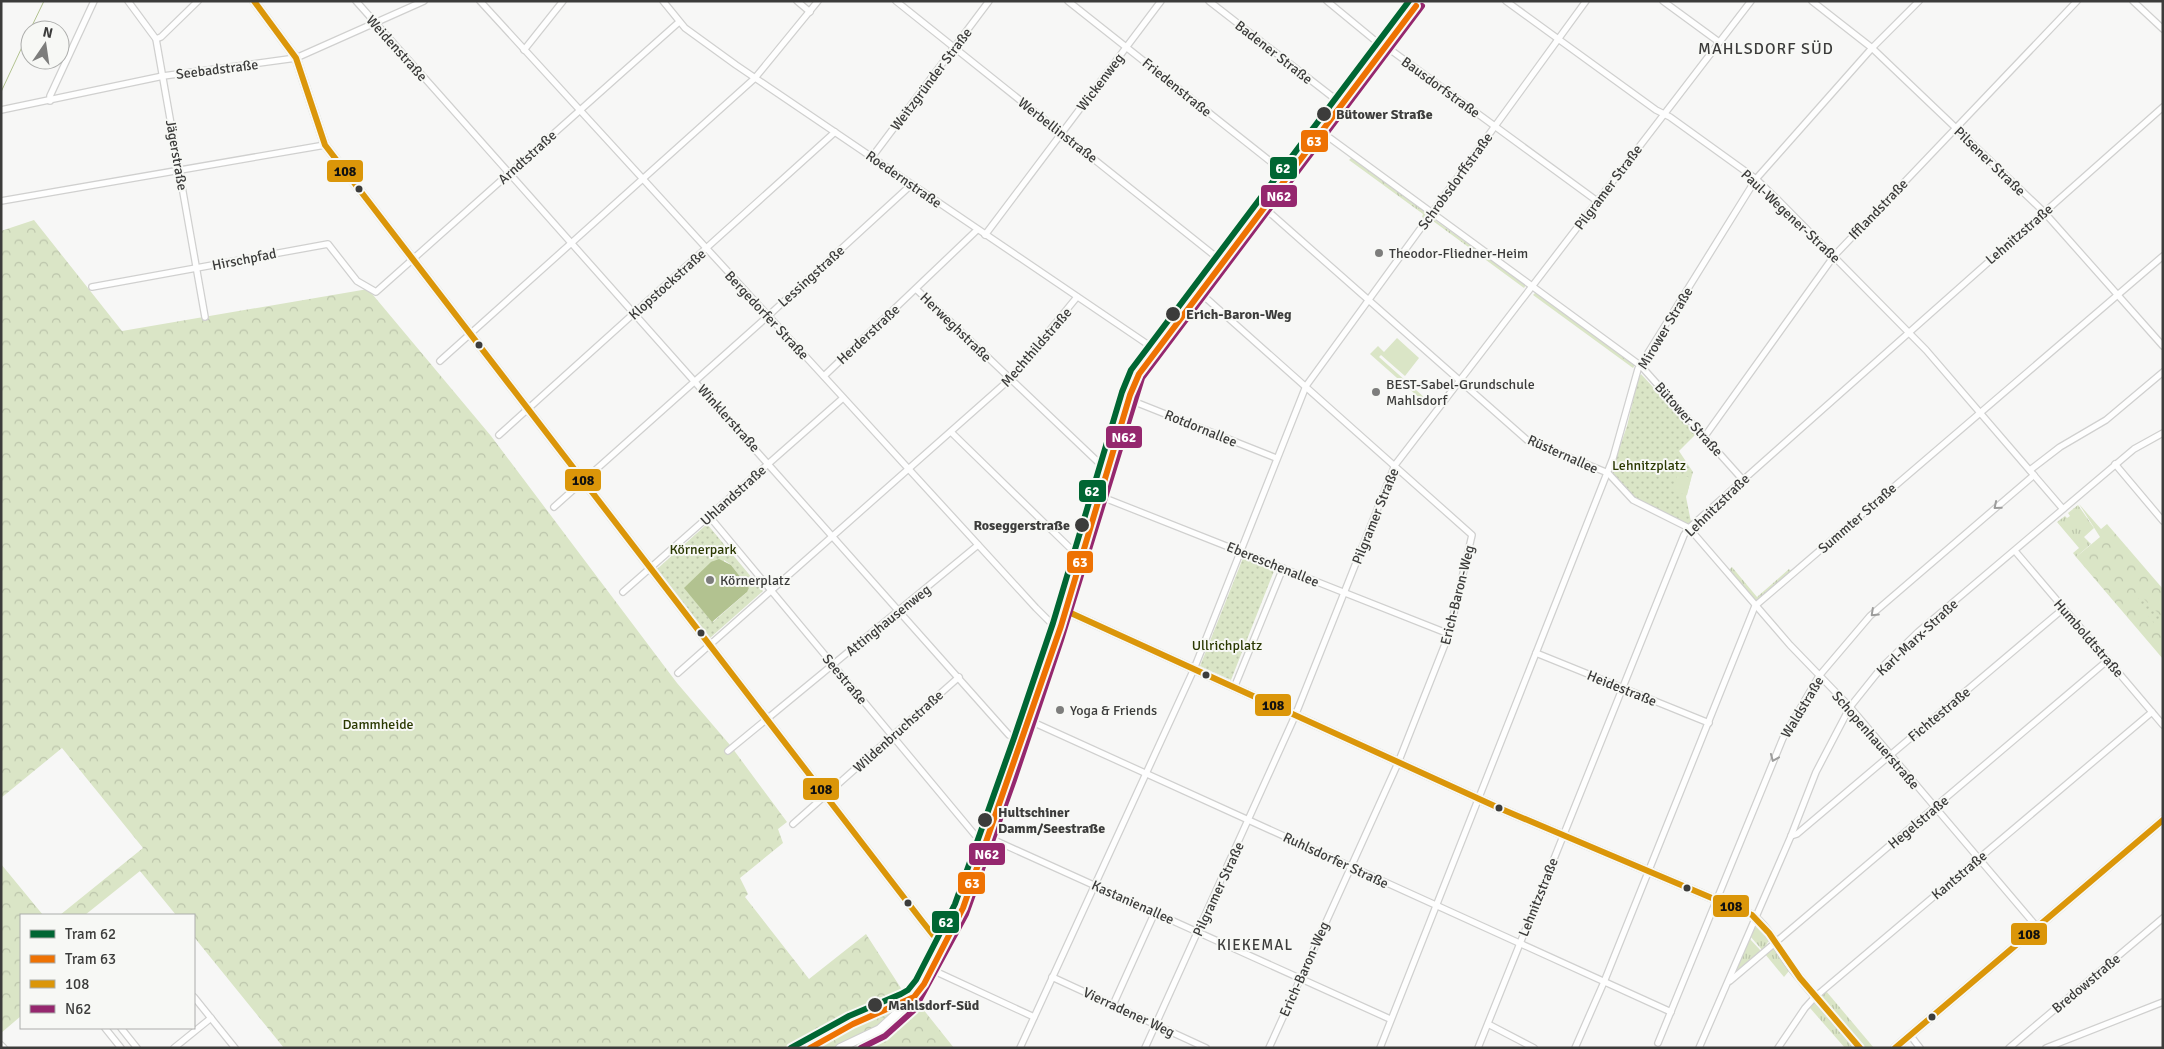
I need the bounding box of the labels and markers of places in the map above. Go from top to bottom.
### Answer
marker: Bütower Straße [1315,105,1333,123]
place label: Bütower Straße [1336,106,1433,123]
unlabelled marker [354,184,364,194]
place label: Theodor-Fliedner-Heim [1389,245,1528,262]
marker: Theodor-Fliedner-Heim [1373,247,1385,259]
marker: Erich-Baron-Weg [1164,305,1182,323]
place label: Erich-Baron-Weg [1186,306,1292,323]
unlabelled marker [474,340,484,350]
place label: BEST-Sabel-Grundschule Mahlsdorf [1386,376,1535,409]
marker: BEST-Sabel-Grundschule Mahlsdorf [1370,386,1382,398]
marker: Roseggerstraße [1073,516,1091,534]
place label: Roseggerstraße [973,517,1070,534]
place label: Körnerplatz [720,572,790,589]
marker: Körnerplatz [704,574,716,586]
unlabelled marker [696,628,706,638]
unlabelled marker [1201,670,1211,680]
place label: Yoga & Friends [1070,702,1157,719]
marker: Yoga & Friends [1054,704,1066,716]
unlabelled marker [1494,803,1504,813]
place label: Hultschiner Damm/Seestraße [998,804,1105,837]
marker: Hultschiner Damm/Seestraße [976,811,994,829]
unlabelled marker [1682,883,1692,893]
unlabelled marker [903,898,913,908]
marker: Mahlsdorf-Süd [866,996,884,1014]
place label: Mahlsdorf-Süd [888,997,980,1014]
unlabelled marker [1927,1012,1937,1022]

